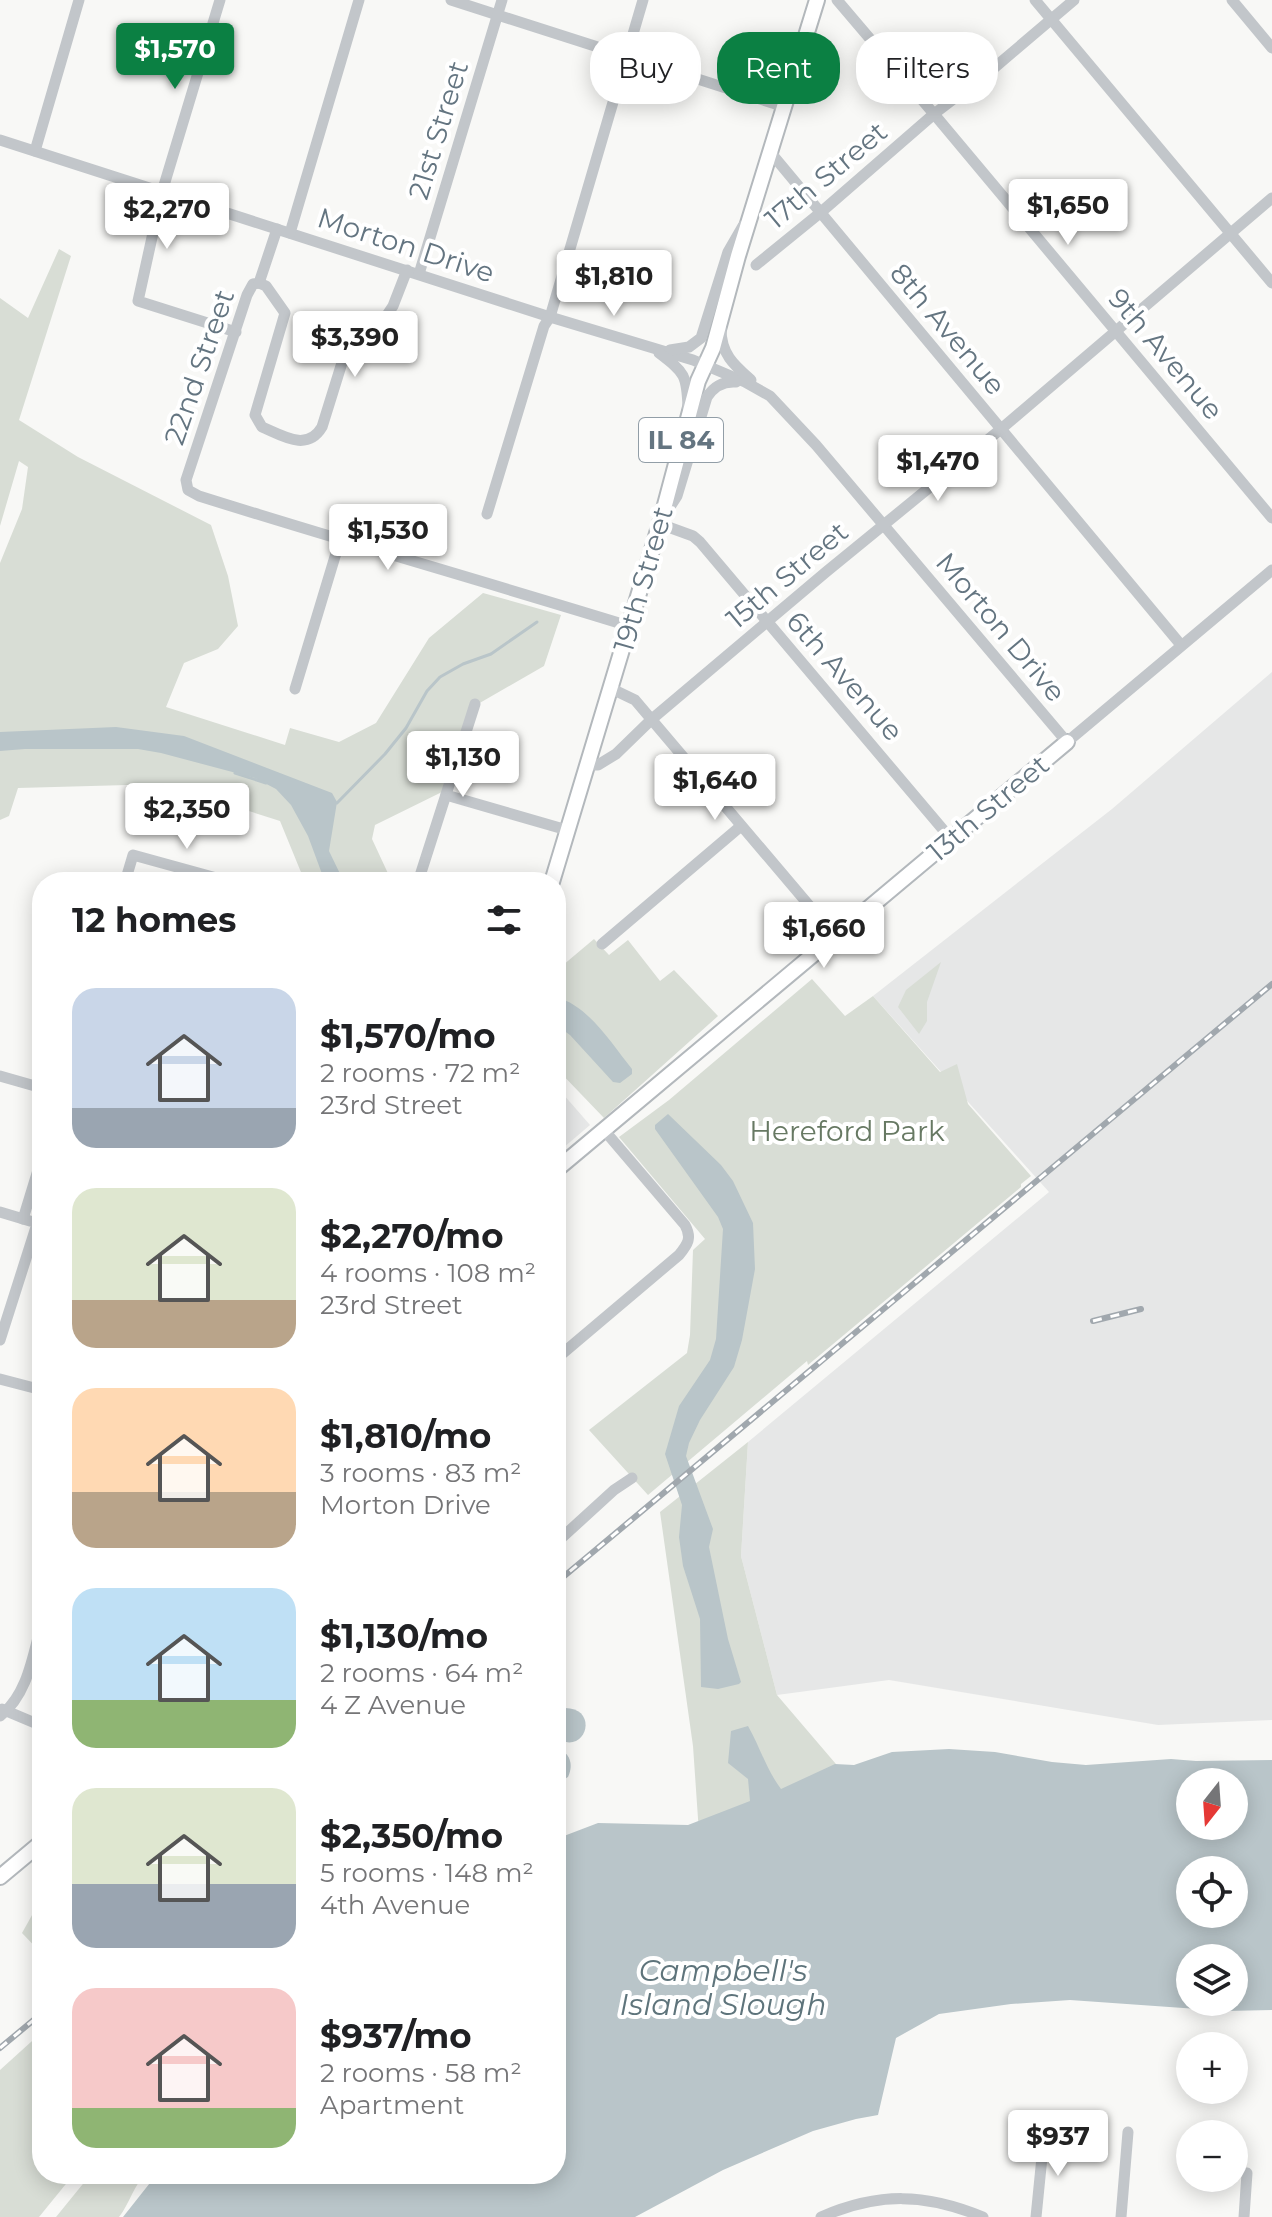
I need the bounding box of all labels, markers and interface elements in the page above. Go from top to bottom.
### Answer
pin: $1,570 [110,23,240,91]
chip: Buy [590,32,701,104]
chip: Rent [717,32,840,104]
chip: Filters [856,32,998,104]
text: $1,570 [134,33,216,65]
street label: 21st Street [401,57,475,203]
street label: 17th Street [758,114,894,236]
pin: $1,650 [1003,179,1133,247]
pin: $2,270 [102,183,232,251]
text: $1,650 [1027,189,1109,221]
text: $2,270 [123,193,211,225]
street label: Morton Drive [313,200,499,290]
pin: $1,810 [549,250,679,318]
street label: 8th Avenue [883,256,1013,402]
text: $1,810 [575,260,653,292]
street label: 9th Avenue [1101,282,1231,426]
street label: 22nd Street [157,285,241,449]
pin: $3,390 [290,311,420,379]
text: $3,390 [311,321,399,353]
road number: IL 84 [639,418,723,462]
pin: $1,470 [873,435,1003,503]
text: $1,470 [896,445,980,477]
street label: 19th Street [606,502,680,656]
pin: $1,530 [323,504,453,572]
text: $1,530 [347,514,429,546]
street label: 15th Street [719,514,855,636]
street label: Morton Drive [929,546,1073,708]
street label: 6th Avenue [780,604,910,748]
pin: $1,130 [398,731,528,799]
text: $1,130 [425,741,501,773]
street label: 13th Street [920,747,1056,869]
pin: $1,640 [650,754,780,822]
text: $1,640 [672,764,758,796]
pin: $2,350 [122,783,252,851]
text: $2,350 [143,793,231,825]
icon: filters [482,898,526,942]
text: 12 homes [72,899,236,941]
pin: $1,660 [759,902,889,970]
text: $1,660 [782,912,866,944]
text: $1,570/mo [320,1015,495,1057]
icon: home [136,1020,232,1116]
text: 2 rooms · 72 m² [320,1057,520,1089]
text: 23rd Street [320,1089,463,1121]
park label: Hereford Park [749,1114,945,1148]
text: $2,270/mo [320,1215,503,1257]
icon: home [136,1220,232,1316]
text: 4 rooms · 108 m² [320,1257,536,1289]
text: 23rd Street [320,1289,463,1321]
text: $1,810/mo [320,1415,491,1457]
icon: home [136,1420,232,1516]
text: 3 rooms · 83 m² [320,1457,521,1489]
text: Morton Drive [320,1489,491,1521]
text: $1,130/mo [320,1615,488,1657]
icon: home [136,1620,232,1716]
text: 2 rooms · 64 m² [320,1657,523,1689]
text: 4 Z Avenue [320,1689,466,1721]
north arrow [1176,1768,1248,1840]
map controls [1176,1768,1248,2192]
text: $2,350/mo [320,1815,503,1857]
icon: home [136,1820,232,1916]
button: locate [1176,1856,1248,1928]
text: 5 rooms · 148 m² [320,1857,534,1889]
text: 4th Avenue [320,1889,470,1921]
button: layers [1176,1944,1248,2016]
water label: Campbell's Island Slough [620,1952,826,2023]
text: $937/mo [320,2015,472,2057]
icon: home [136,2020,232,2116]
button: + [1176,2032,1248,2104]
text: 2 rooms · 58 m² [320,2057,522,2089]
text: Apartment [320,2089,464,2121]
pin: $937 [1011,2110,1105,2178]
text: $937 [1026,2120,1090,2152]
button: − [1176,2120,1248,2192]

